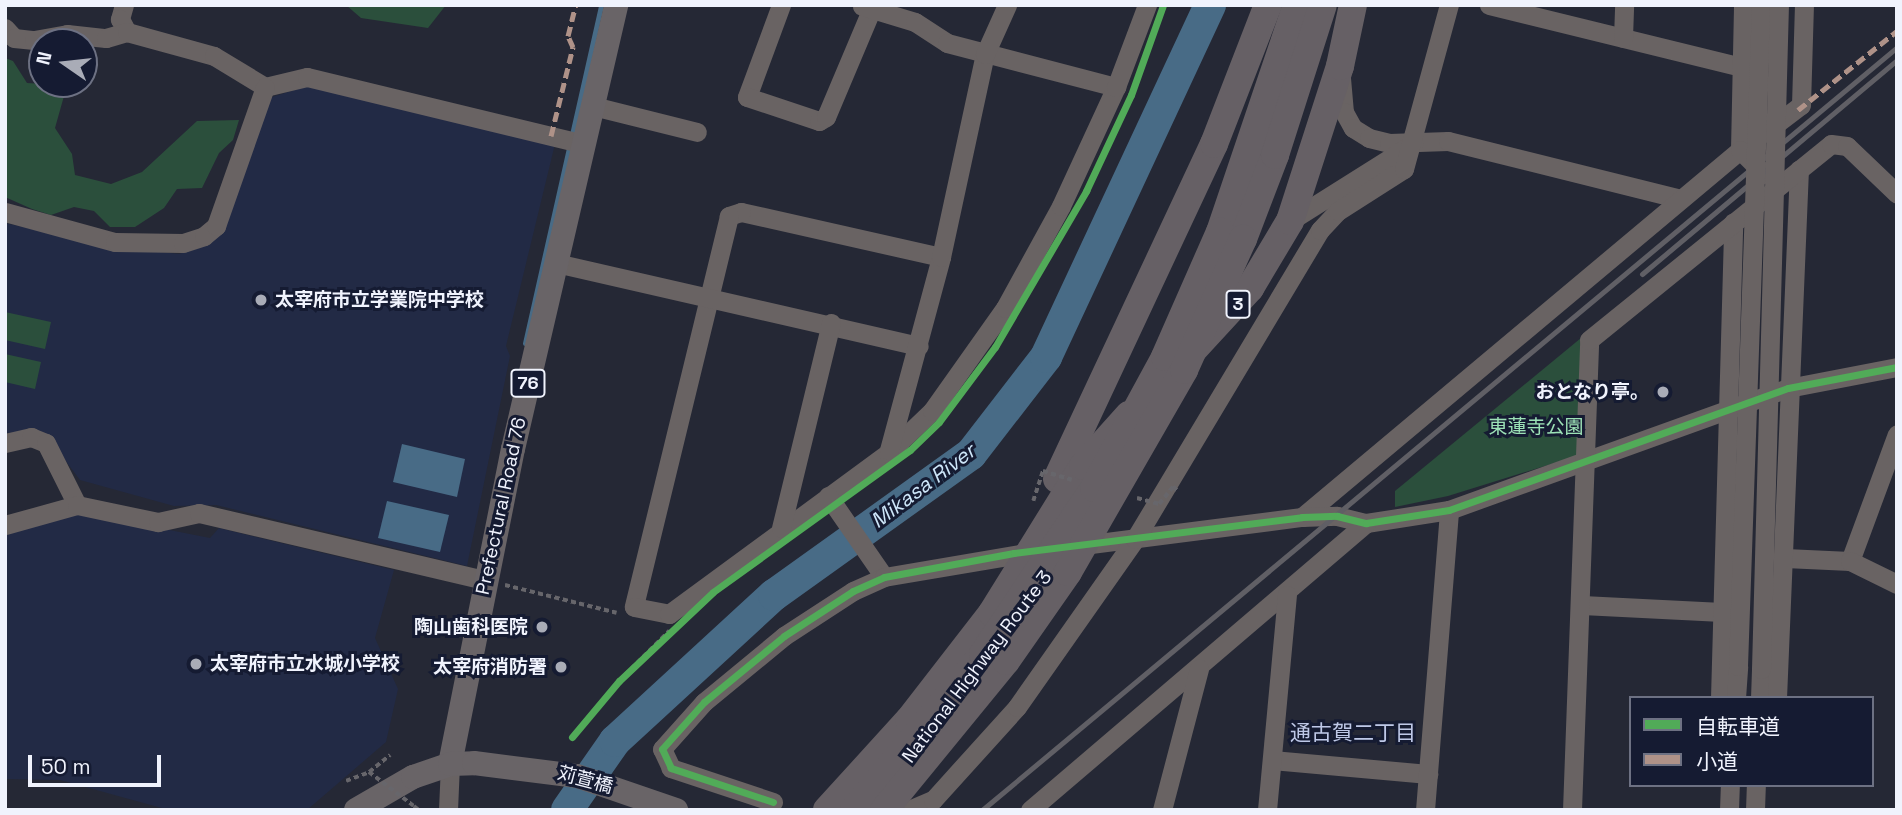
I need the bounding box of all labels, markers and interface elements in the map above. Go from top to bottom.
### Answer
north arrow [28,28,98,98]
text: N [30,49,58,67]
place label: 太宰府市立学業院中学校 [275,289,484,311]
road number: 3 [1224,290,1252,318]
marker: 太宰府市立学業院中学校 [253,292,269,308]
road number: 76 [509,368,547,398]
place label: おとなり亭。 [1535,381,1649,403]
marker: おとなり亭。 [1655,384,1671,400]
street label: Prefectural Road 76 [471,415,531,597]
park label: 東蓮寺公園 [1489,416,1583,438]
water label: Mikasa River [866,438,980,534]
street label: National Highway Route 3 [897,566,1057,768]
place label: 陶山歯科医院 [414,616,528,638]
marker: 陶山歯科医院 [534,619,550,635]
place label: 太宰府市立水城小学校 [210,653,400,675]
marker: 太宰府市立水城小学校 [188,656,204,672]
place label: 太宰府消防署 [433,656,547,678]
marker: 太宰府消防署 [553,659,569,675]
legend [1629,696,1874,787]
text: 自転車道 [1696,713,1780,740]
district label: 通古賀二丁目 [1290,720,1416,746]
scale bar [32,742,164,786]
text: 小道 [1696,748,1738,775]
text: 50 m [41,753,91,780]
street label: 苅萱橋 [555,762,615,798]

